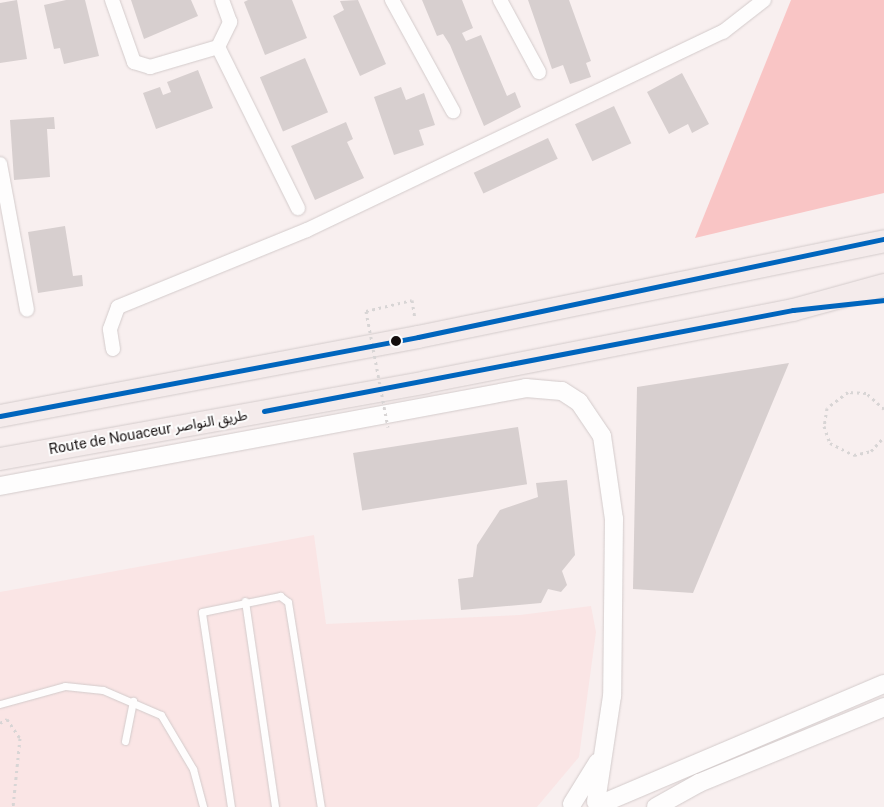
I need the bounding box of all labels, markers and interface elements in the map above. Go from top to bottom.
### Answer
unlabelled marker [391,336,401,346]
street label: Route de Nouaceur طريق النواصر [47,406,249,458]

